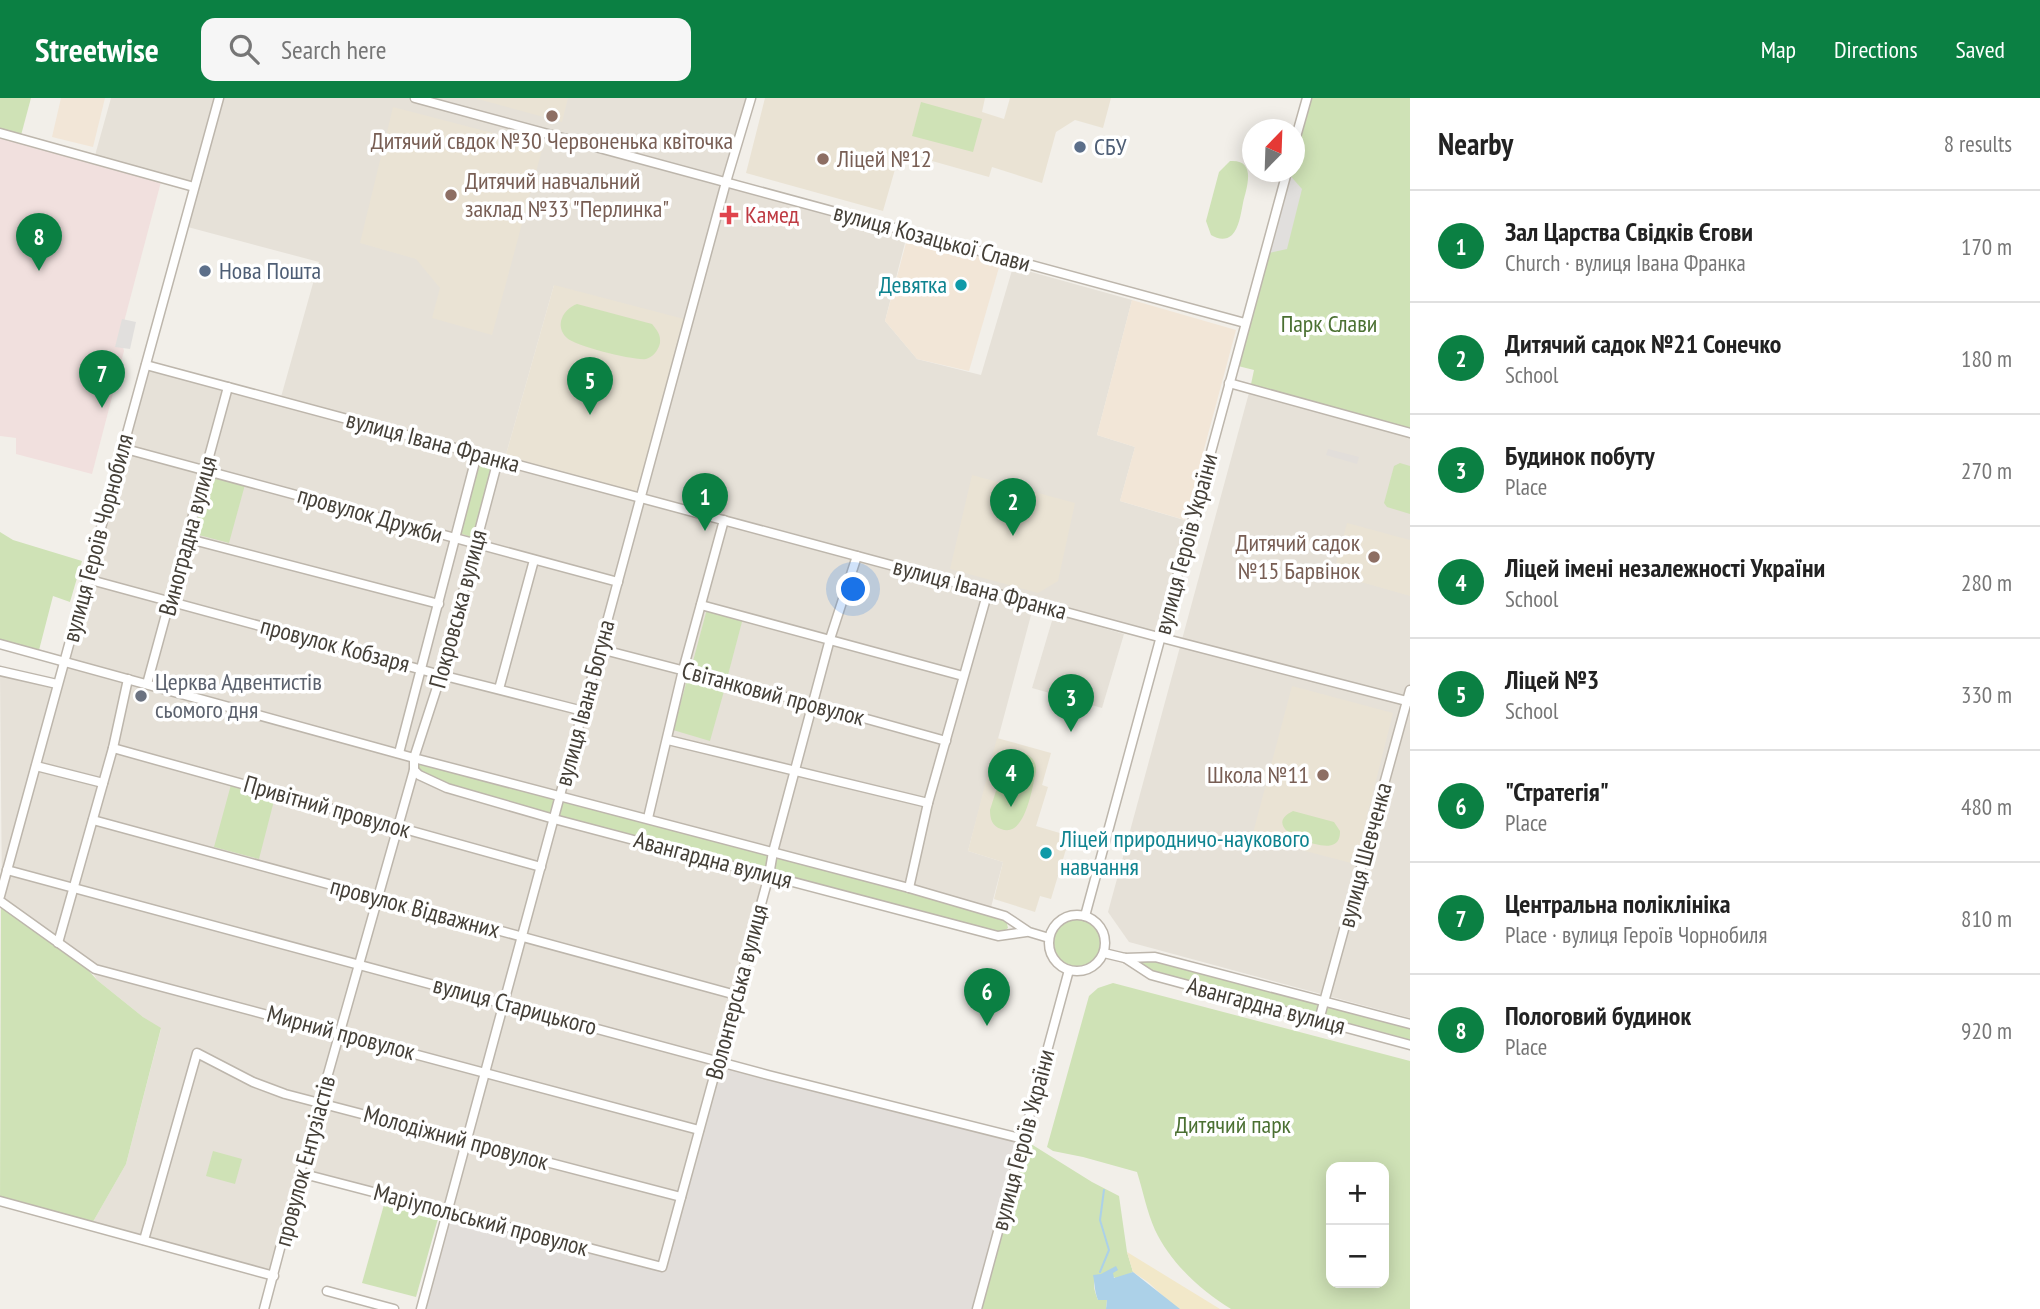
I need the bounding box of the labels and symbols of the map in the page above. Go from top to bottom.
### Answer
marker: Дитячий свдок №30 Червоненька квіточка [544,108,560,124]
north arrow [1242,119,1305,182]
place label: Дитячий свдок №30 Червоненька квіточка [371,125,733,156]
place label: СБУ [1094,131,1127,162]
marker: СБУ [1072,139,1088,155]
place label: Ліцей №12 [836,143,932,174]
marker: Ліцей №12 [815,151,831,167]
place label: Дитячий навчальний заклад №33 "Перлинка" [465,165,669,224]
marker: Дитячий навчальний заклад №33 "Перлинка" [443,187,459,203]
street label: вулиця Козацької Слави [830,196,1034,279]
place label: Камед [745,199,799,230]
marker: Камед [719,205,739,225]
pin: 8 [16,213,62,271]
place label: Нова Пошта [219,255,321,286]
marker: Нова Пошта [197,263,213,279]
place label: Девятка [879,269,947,300]
marker: Девятка [953,277,969,293]
park label: Парк Слави [1281,308,1377,339]
pin: 7 [79,350,125,408]
pin: 5 [567,357,613,415]
street label: вулиця Івана Франка [343,403,523,480]
street label: вулиця Героїв Чорнобиля [55,430,140,645]
street label: вулиця Героїв України [1146,450,1225,638]
street label: Виноградна вулиця [151,453,224,619]
pin: 1 [682,473,728,531]
pin: 2 [990,478,1036,536]
street label: провулок Дружби [294,479,446,550]
street label: Покровська вулиця [421,526,494,692]
place label: Дитячий садок №15 Барвінок [1235,527,1361,586]
marker: Дитячий садок №15 Барвінок [1366,549,1382,565]
street label: вулиця Івана Франка [890,550,1070,627]
your location [836,572,870,606]
street label: провулок Кобзаря [257,610,413,679]
street label: вулиця Івана Богуна [547,616,622,789]
street label: Світанковий провулок [678,654,869,733]
place label: Церква Адвентистів сьомого дня [155,666,322,725]
pin: 3 [1048,674,1094,732]
marker: Церква Адвентистів сьомого дня [133,688,149,704]
pin: 4 [988,749,1034,807]
place label: Школа №11 [1207,759,1309,790]
marker: Школа №11 [1315,767,1331,783]
street label: Привітний провулок [240,768,415,845]
street label: вулиця Шевченка [1330,779,1399,931]
place label: Ліцей природничо-наукового навчання [1059,823,1310,882]
street label: Авангардна вулиця [631,824,796,896]
marker: Ліцей природничо-наукового навчання [1038,845,1054,861]
street label: провулок Відважних [327,870,503,945]
street label: Волонтерська вулиця [698,901,775,1083]
pin: 6 [964,968,1010,1026]
street label: вулиця Старицького [430,969,600,1042]
street label: Авангардна вулиця [1184,970,1349,1042]
street label: Мирний провулок [264,998,419,1067]
street label: вулиця Героїв України [983,1046,1062,1234]
street label: провулок Ентузіастів [267,1072,342,1250]
street label: Молодіжний провулок [360,1098,553,1177]
park label: Дитячий парк [1175,1109,1292,1140]
street label: Маріупольський провулок [370,1176,592,1263]

